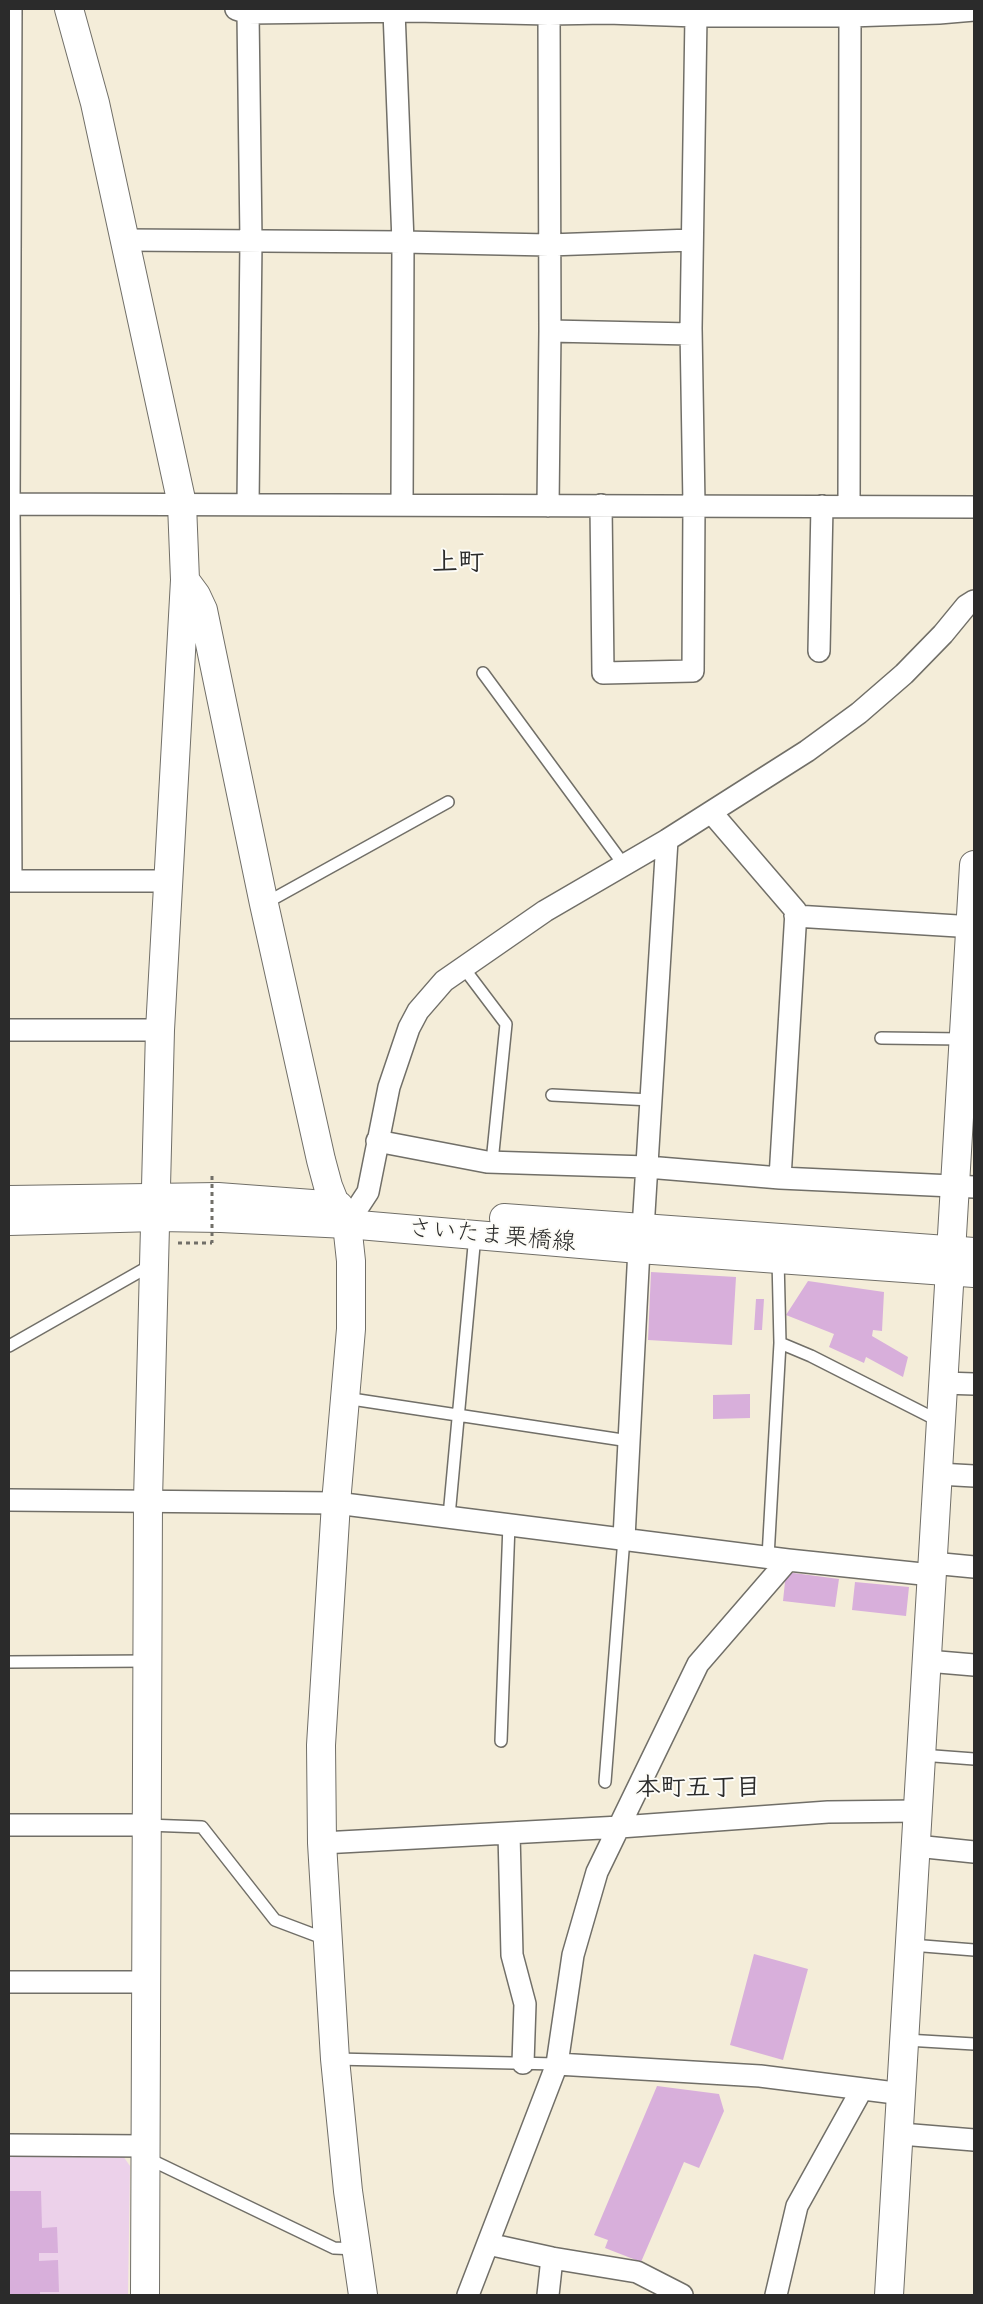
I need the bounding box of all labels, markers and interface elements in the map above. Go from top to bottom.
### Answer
district label: 上町 [432,547,484,579]
street label: さいたま栗橋線 [407,1214,577,1258]
district label: 本町五丁目 [636,1773,760,1803]

